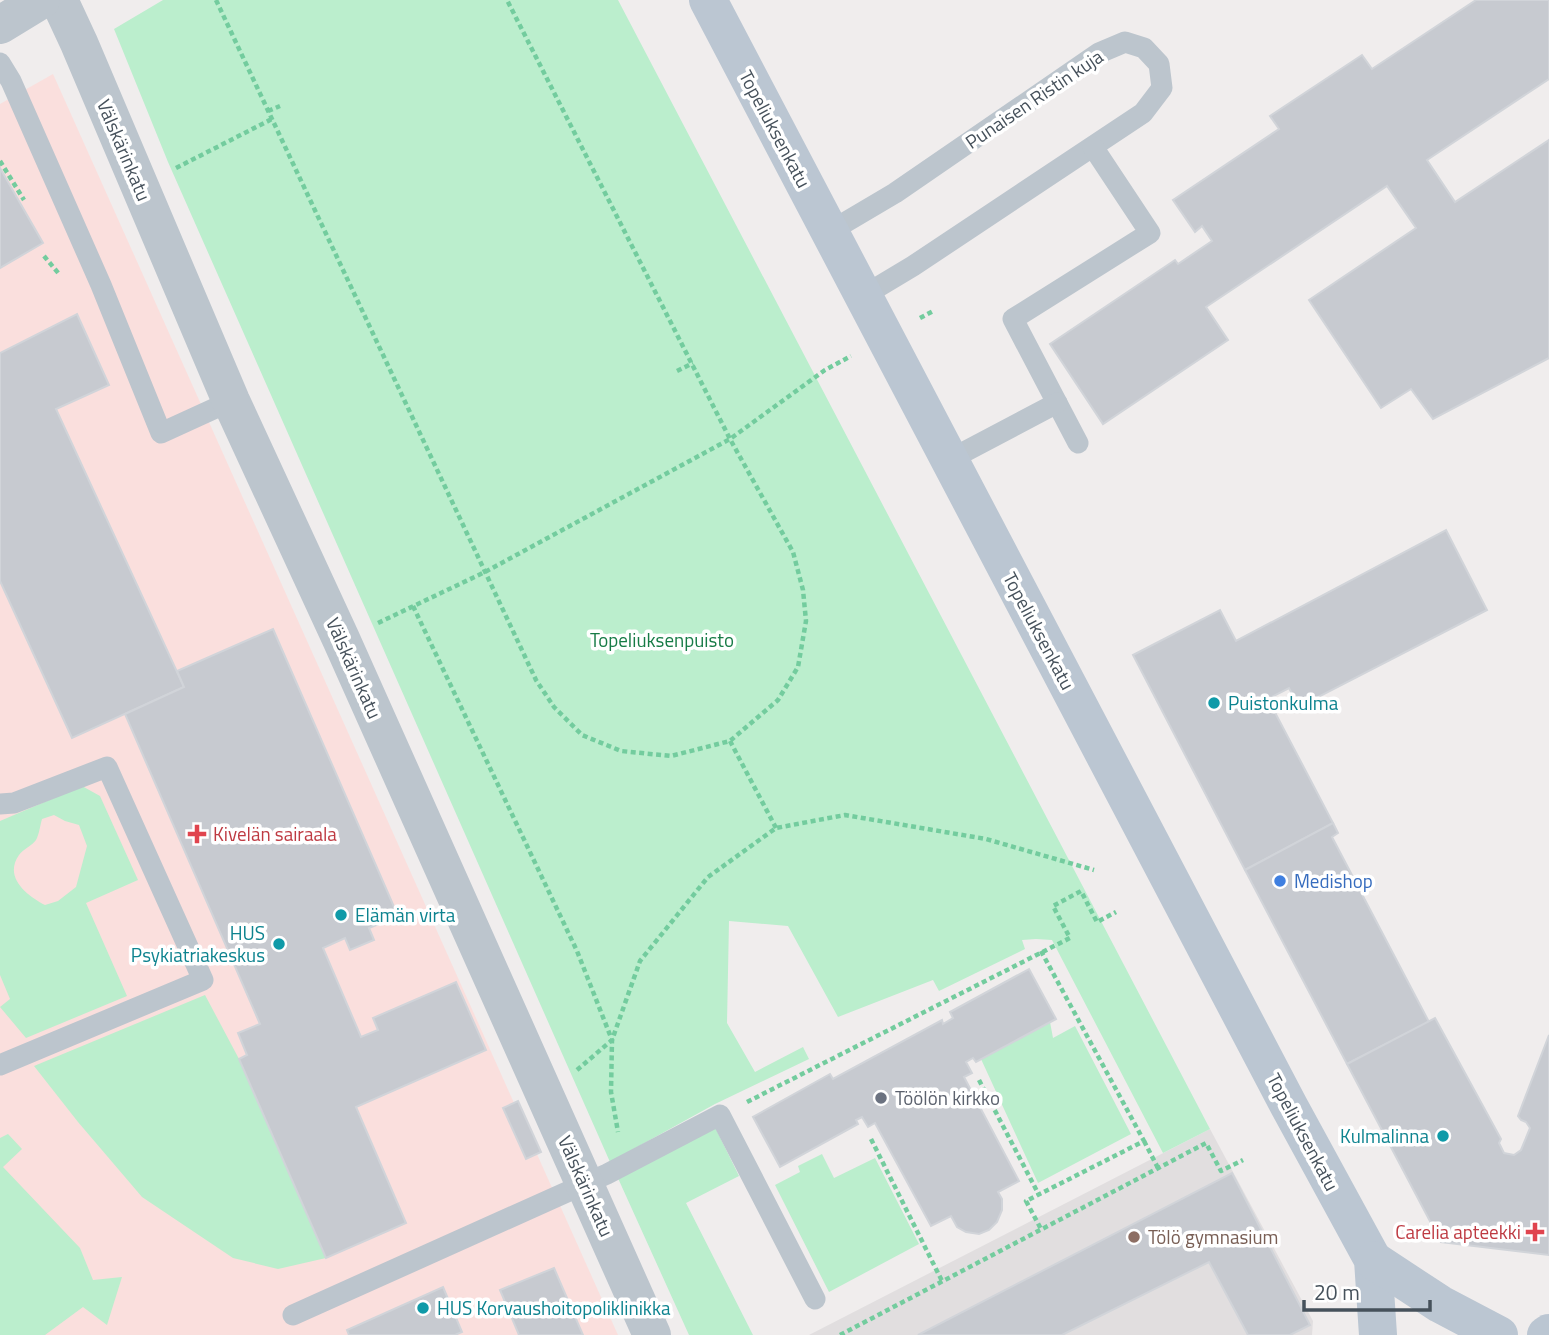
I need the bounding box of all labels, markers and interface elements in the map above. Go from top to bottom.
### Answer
street label: Punaisen Ristin kuja [959,41,1109,156]
street label: Topeliuksenkatu [732,65,819,193]
street label: Välskärinkatu [90,94,159,205]
street label: Topeliuksenkatu [996,567,1083,695]
street label: Välskärinkatu [319,613,390,723]
park label: Topeliuksenpuisto [590,625,734,654]
place label: Puistonkulma [1228,688,1339,717]
marker: Puistonkulma [1206,695,1222,711]
place label: Kivelän sairaala [213,819,337,848]
marker: Kivelän sairaala [187,824,207,844]
place label: Medishop [1294,866,1373,895]
marker: Medishop [1272,873,1288,889]
place label: Elämän virta [355,900,456,929]
marker: Elämän virta [333,907,349,923]
place label: HUS Psykiatriakeskus [131,918,265,969]
marker: HUS Psykiatriakeskus [271,936,287,952]
street label: Topeliuksenkatu [1260,1068,1347,1196]
place label: Töölön kirkko [895,1083,1000,1112]
marker: Töölön kirkko [873,1090,889,1106]
place label: Kulmalinna [1340,1121,1429,1150]
marker: Kulmalinna [1435,1128,1451,1144]
street label: Välskärinkatu [551,1131,622,1241]
place label: Carelia apteekki [1395,1217,1521,1246]
place label: Tölö gymnasium [1148,1222,1278,1251]
marker: Carelia apteekki [1527,1224,1543,1240]
marker: Tölö gymnasium [1126,1229,1142,1245]
scale bar [1304,1268,1430,1312]
text: 20 m [1314,1276,1360,1308]
place label: HUS Korvaushoitopoliklinikka [437,1293,671,1322]
marker: HUS Korvaushoitopoliklinikka [415,1300,431,1316]

